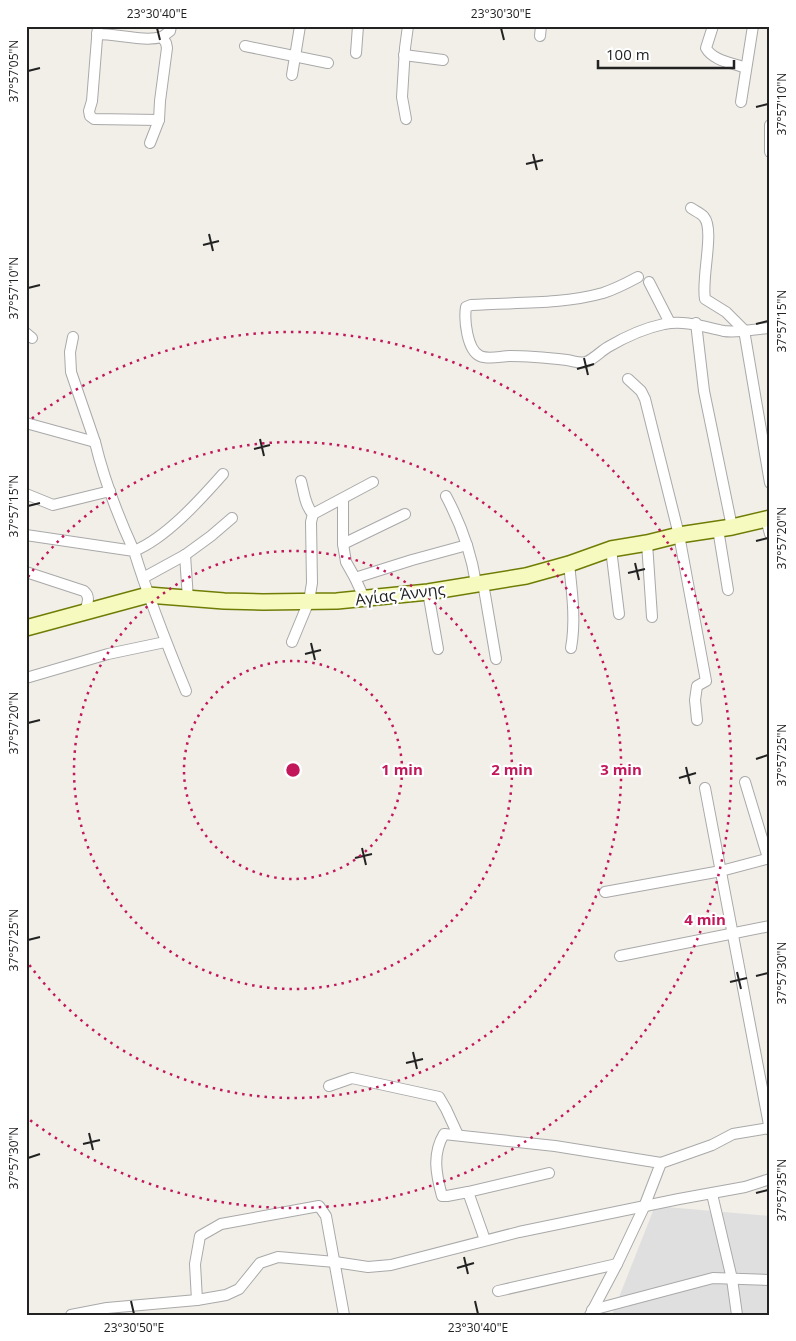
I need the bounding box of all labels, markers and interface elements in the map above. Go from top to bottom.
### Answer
text: 23°30'40"E [127,5,187,22]
text: 23°30'30"E [471,5,531,22]
scale bar [598,38,735,70]
text: 37°57'05"N [5,40,22,102]
text: 100 m [606,44,650,64]
text: 37°57'10"N [773,73,790,135]
text: 37°57'10"N [5,257,22,319]
text: 37°57'15"N [773,290,790,352]
text: 37°57'15"N [5,475,22,537]
text: 37°57'20"N [773,507,790,569]
street label: Αγίας Άννης [354,578,446,610]
text: 37°57'20"N [5,692,22,754]
text: 37°57'25"N [773,724,790,786]
text: 1 min [381,759,423,779]
text: 2 min [491,759,533,779]
text: 3 min [600,759,642,779]
centre of rings [284,761,302,779]
text: 37°57'25"N [5,909,22,971]
text: 4 min [684,909,726,929]
text: 37°57'30"N [773,942,790,1004]
text: 37°57'30"N [5,1127,22,1189]
text: 37°57'35"N [773,1159,790,1221]
text: 23°30'50"E [104,1319,164,1336]
text: 23°30'40"E [448,1319,508,1336]

